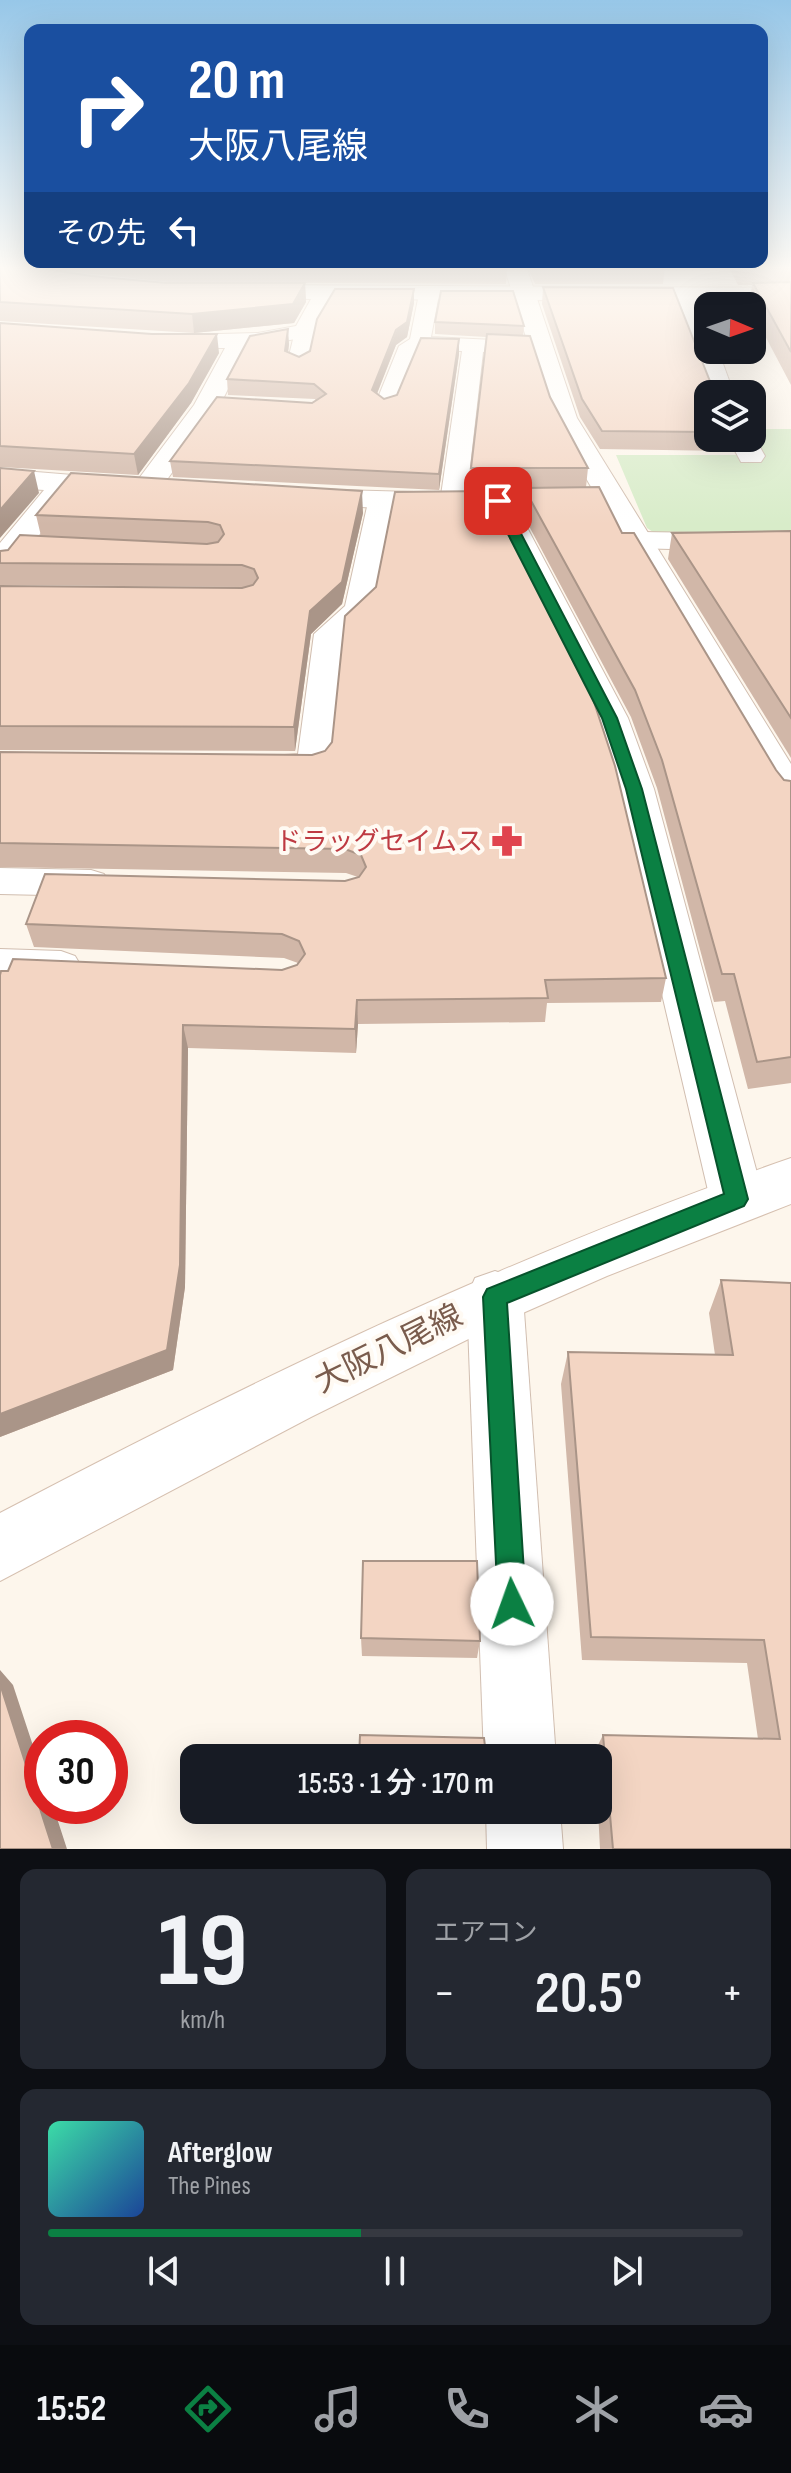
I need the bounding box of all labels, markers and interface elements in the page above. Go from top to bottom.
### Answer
text: 20 m [188,48,285,115]
icon: right [56,56,160,160]
text: 大阪八尾線 [188,126,368,169]
icon: left [162,208,206,252]
text: その先 [56,216,146,252]
north arrow [694,292,766,364]
map controls [694,292,766,452]
button: layers [694,380,766,452]
pin [464,467,532,535]
icon: arrive [476,479,520,523]
pharmacy icon: ドラッグセイムス [490,824,524,858]
place label: ドラッグセイムス [276,827,483,858]
street label: 大阪八尾線 [308,1297,469,1402]
position arrow [470,1562,554,1646]
speed limit sign: 30 [24,1720,128,1824]
text: 15:53 · 1 分 · 170 m [298,1766,494,1802]
text: 19 [158,1890,248,2015]
text: エアコン [434,1918,538,1949]
text: 20.5° [534,1958,642,2030]
text: − [434,1967,455,2020]
text: + [721,1967,743,2020]
text: km/h [180,2005,225,2036]
text: Afterglow [168,2135,273,2171]
text: The Pines [168,2171,251,2202]
icon: previous [142,2249,186,2293]
icon: pause [373,2249,417,2293]
icon: next [605,2249,649,2293]
icon: directions [180,2381,236,2437]
icon: music [310,2381,366,2437]
icon: phone [439,2381,495,2437]
icon: climate [569,2381,625,2437]
icon: car [698,2381,754,2437]
text: 15:52 [37,2388,106,2431]

